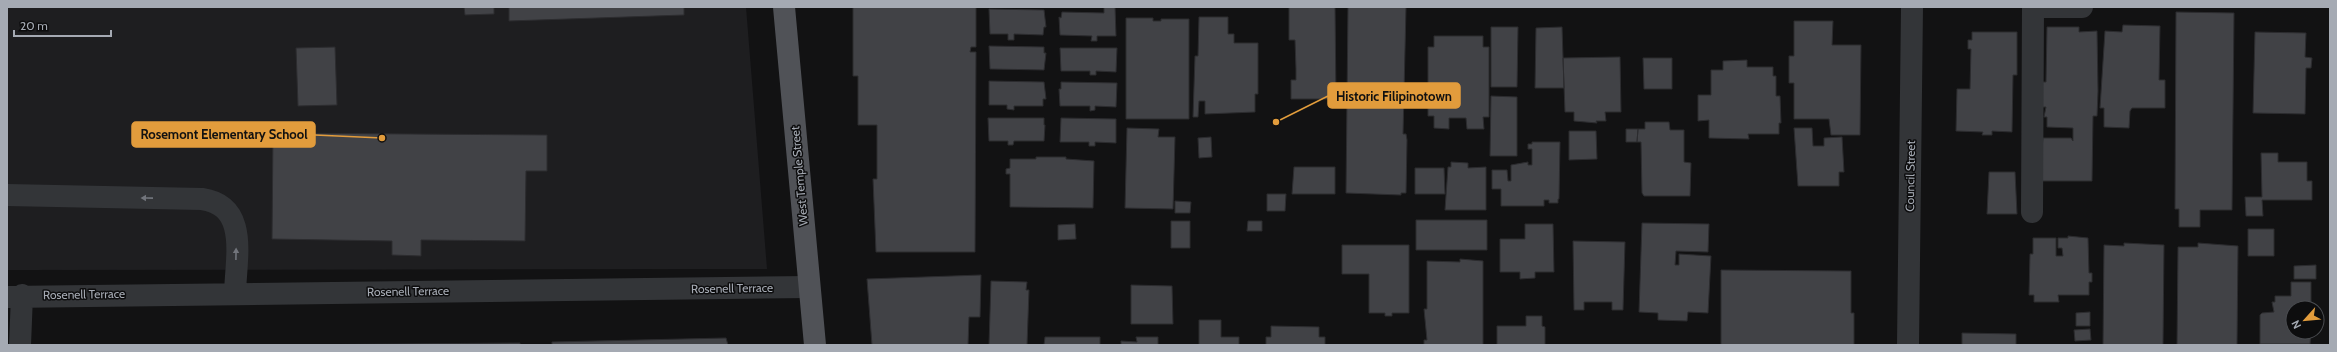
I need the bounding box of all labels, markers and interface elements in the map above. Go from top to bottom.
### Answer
scale bar [14,12,111,38]
text: 20 m [20,18,48,33]
callout: Historic Filipinotown [1328,83,1460,108]
text: Historic Filipinotown [1336,88,1452,104]
callout: Rosemont Elementary School [132,122,315,147]
text: Rosemont Elementary School [140,126,308,142]
street label: West Temple Street [787,126,811,226]
street label: Council Street [1902,140,1918,212]
one-way arrow [141,194,153,201]
one-way arrow [233,247,239,260]
street label: Rosenell Terrace [691,280,773,296]
street label: Rosenell Terrace [367,283,449,299]
street label: Rosenell Terrace [43,286,125,302]
north arrow [2285,300,2325,340]
text: N [2288,318,2304,331]

